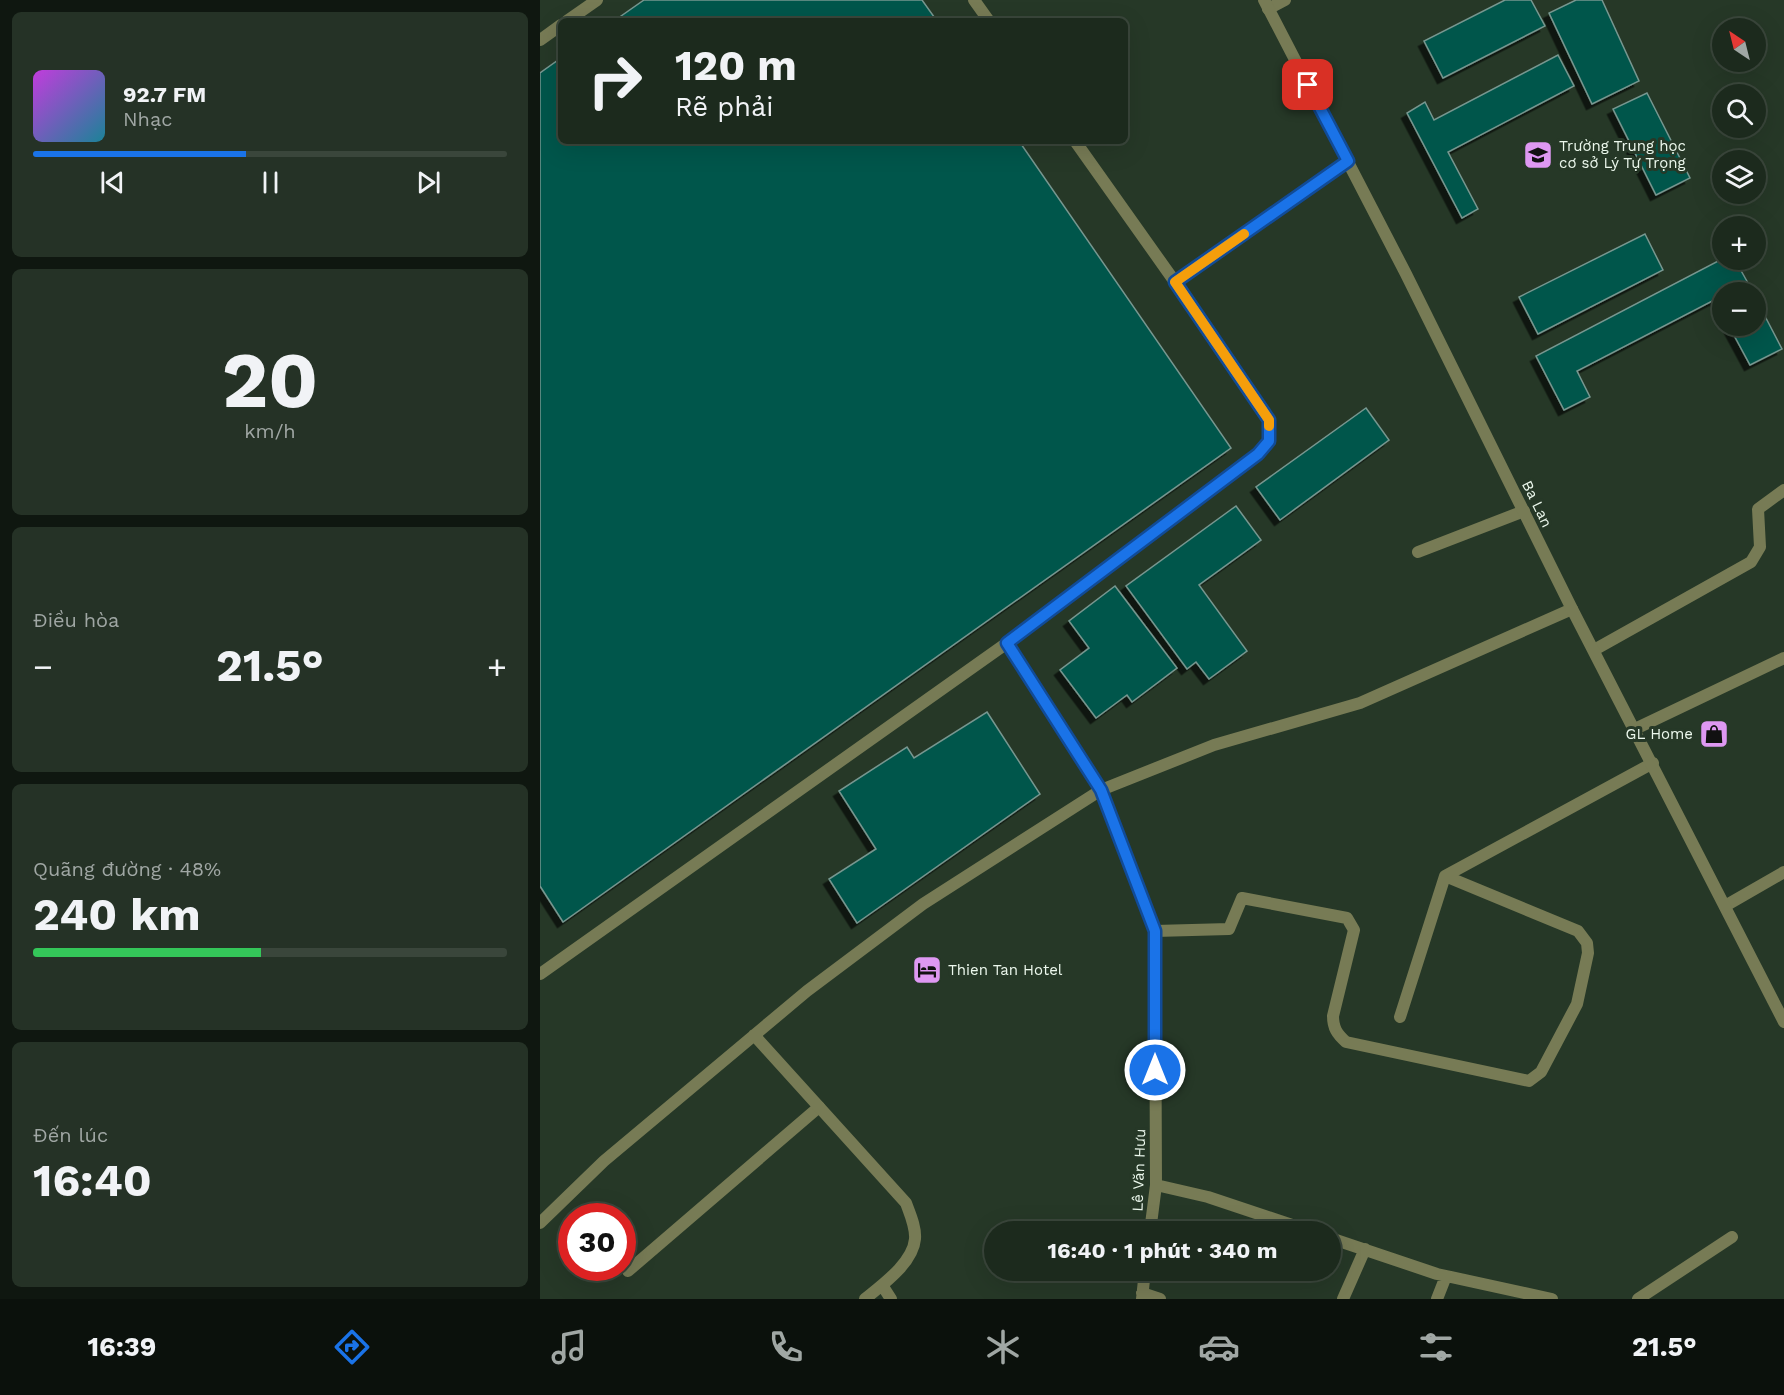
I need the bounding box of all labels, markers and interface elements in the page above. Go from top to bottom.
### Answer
north arrow [1712,18,1766,72]
map controls [1712,18,1766,336]
text: 120 m [675,41,797,90]
icon: right [576,42,654,120]
pin [1282,59,1333,110]
icon: arrive [1291,68,1324,101]
text: 92.7 FM [123,82,206,107]
button: search [1712,84,1766,138]
text: Rẽ phải [675,91,773,123]
text: Nhạc [123,107,172,131]
place label: Trường Trung học cơ sở Lý Tự Trọng [1559,137,1686,172]
school or university icon: Trường Trung học cơ sở Lý Tự Trọng [1522,139,1554,171]
button: layers [1712,150,1766,204]
icon: previous [96,166,129,199]
icon: pause [254,166,287,199]
icon: next [412,166,445,199]
button: + [1712,216,1766,270]
button: − [1712,282,1766,336]
text: 20 [222,334,318,426]
text: km/h [244,419,296,443]
street label: Ba Lan [1518,478,1556,530]
text: Điều hòa [33,608,119,632]
text: 21.5° [216,639,324,692]
text: − [33,647,53,686]
text: + [487,647,507,686]
shop icon: GL Home [1698,718,1730,750]
place label: GL Home [1626,725,1693,743]
text: Quãng đường · 48% [33,857,221,881]
text: 240 km [33,888,201,941]
hotel icon: Thien Tan Hotel [911,954,943,986]
place label: Thien Tan Hotel [948,961,1063,979]
position arrow [1123,1038,1187,1102]
text: Đến lúc [33,1123,108,1147]
street label: Lê Văn Hưu [1129,1128,1149,1212]
text: 16:40 [33,1154,152,1207]
speed limit sign: 30 [558,1203,636,1281]
text: 16:40 · 1 phút · 340 m [1048,1238,1277,1263]
icon: directions [331,1326,373,1368]
icon: music [548,1326,590,1368]
icon: phone [765,1326,807,1368]
icon: climate [982,1326,1024,1368]
icon: car [1198,1326,1240,1368]
icon: filters [1415,1326,1457,1368]
text: 16:39 [87,1331,156,1363]
text: 21.5° [1632,1331,1697,1363]

